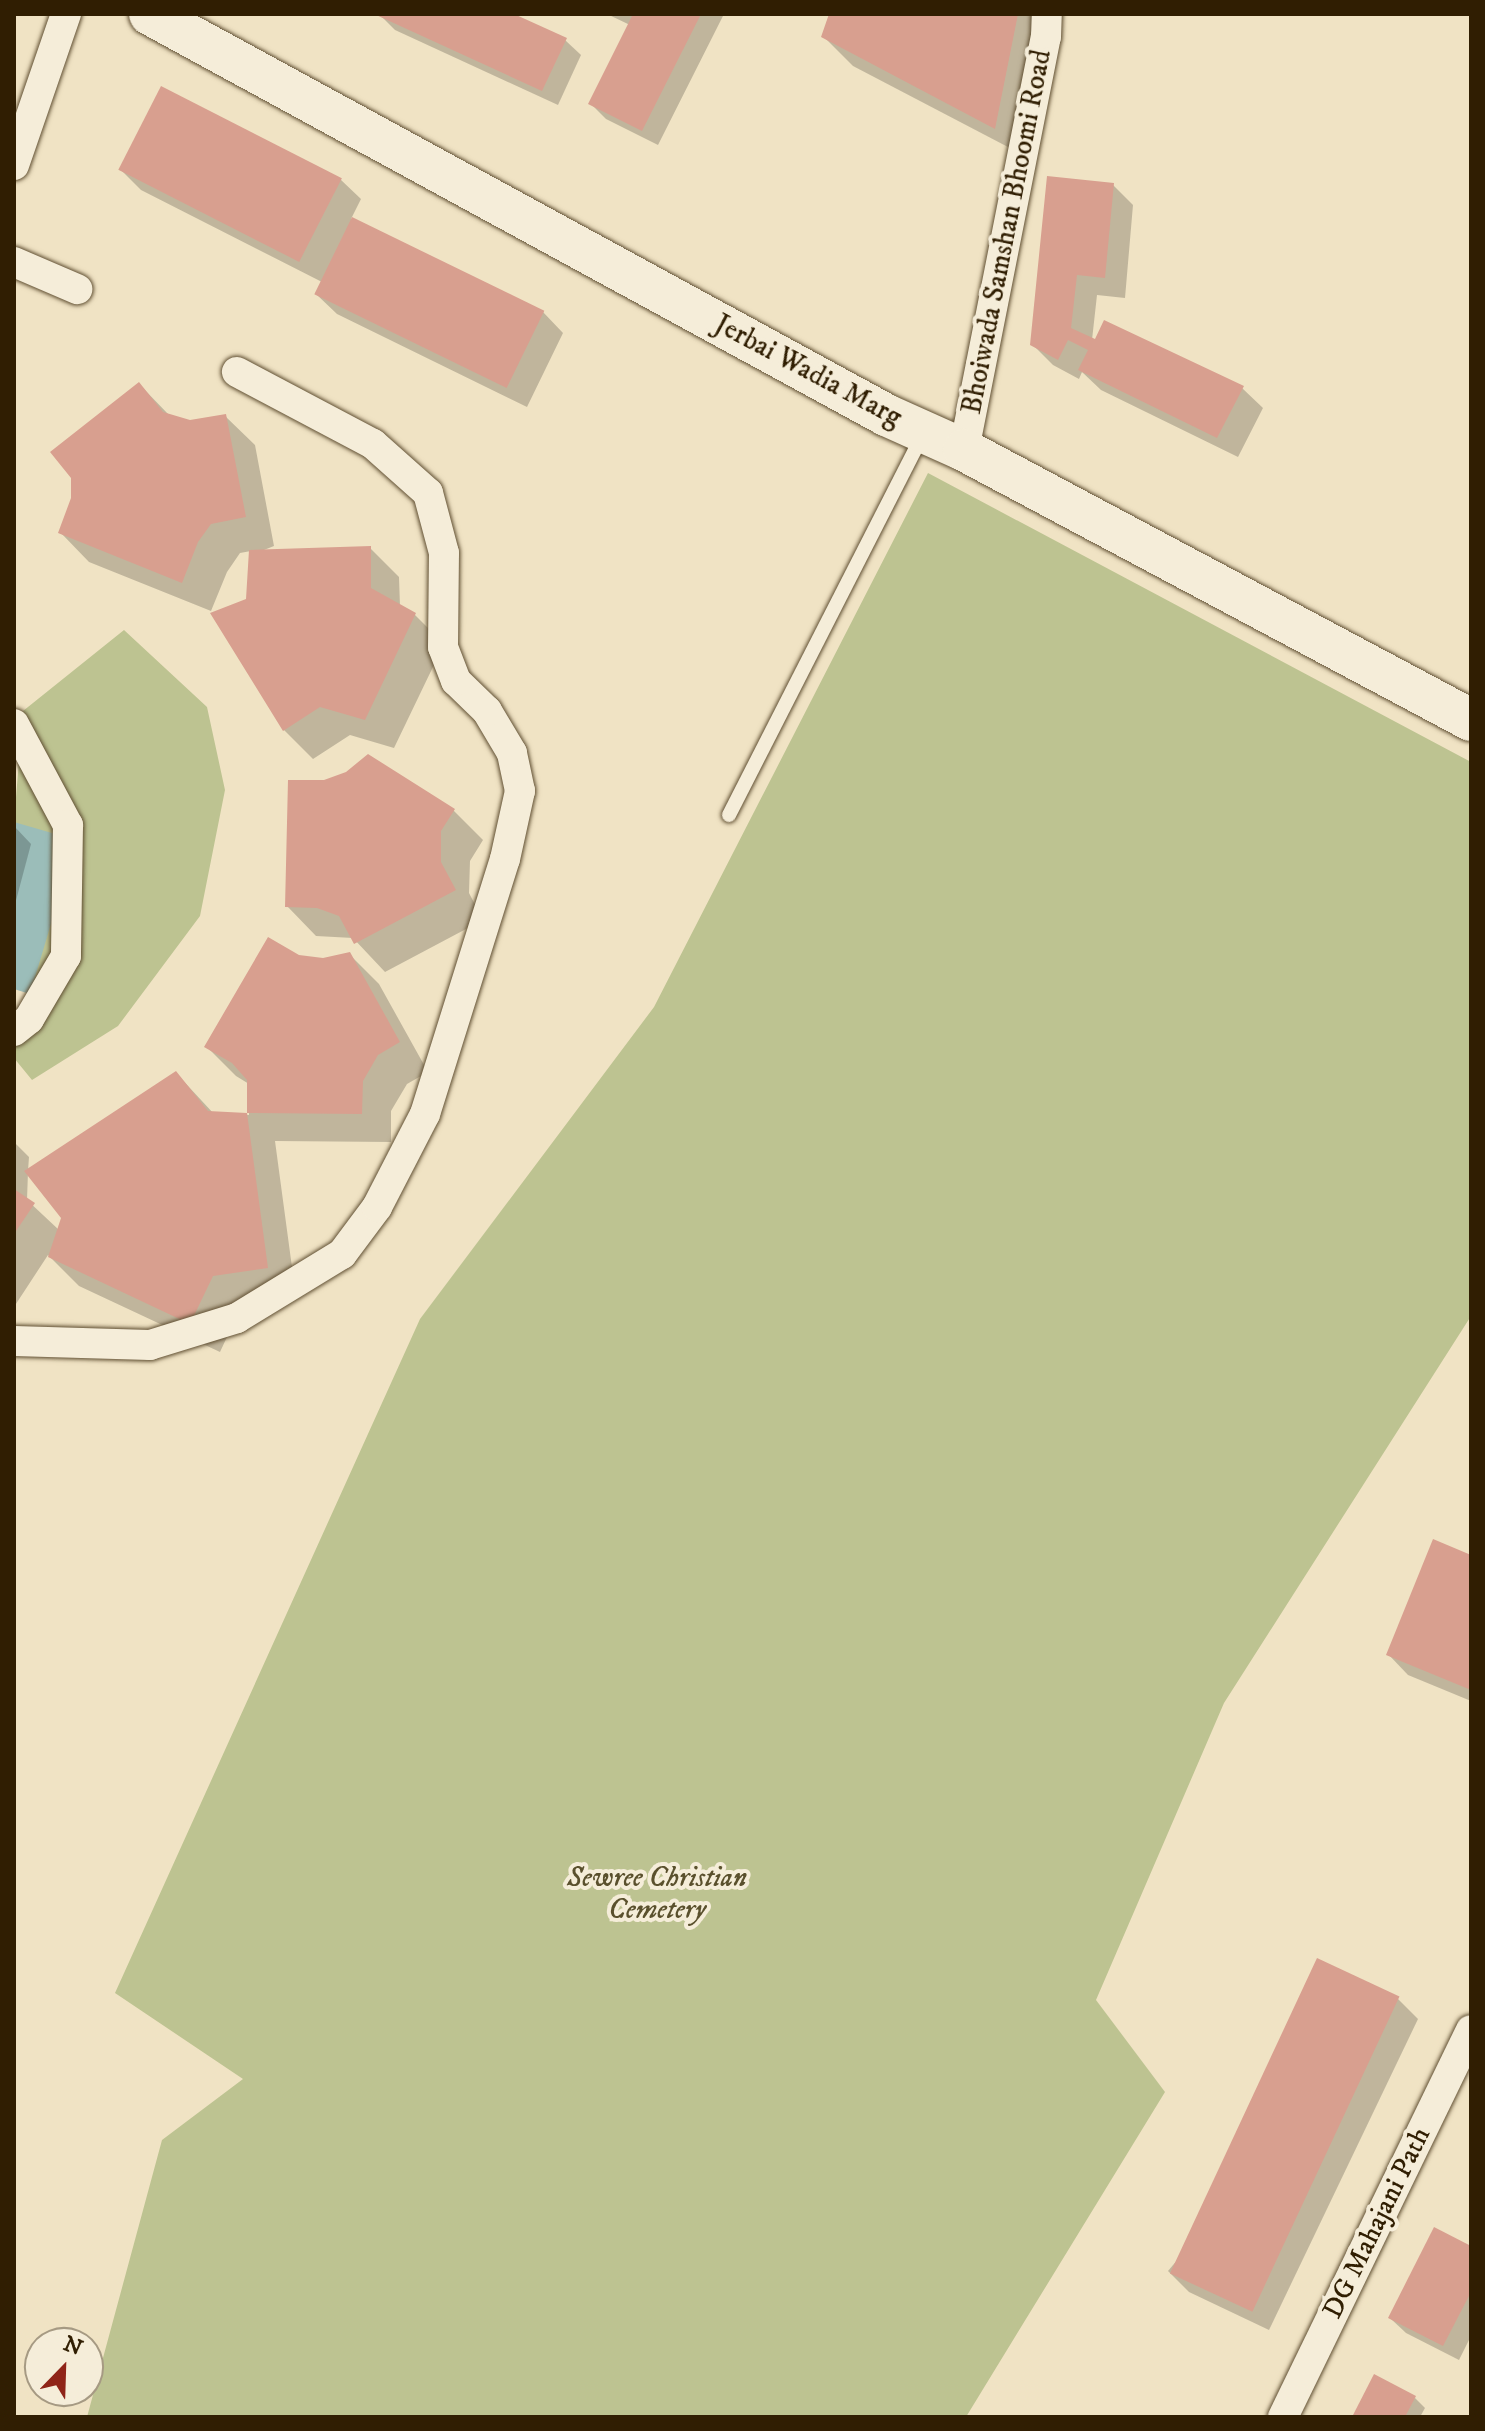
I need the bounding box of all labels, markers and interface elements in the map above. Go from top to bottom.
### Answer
street label: Bhoiwada Samshan Bhoomi Road [955,47,1059,417]
street label: Jerbai Wadia Marg [709,307,907,435]
park label: Sewree Christian Cemetery [567,1861,747,1927]
street label: DG Mahajani Path [1316,2122,1438,2324]
north arrow [24,2327,104,2407]
text: N [59,2330,86,2362]

